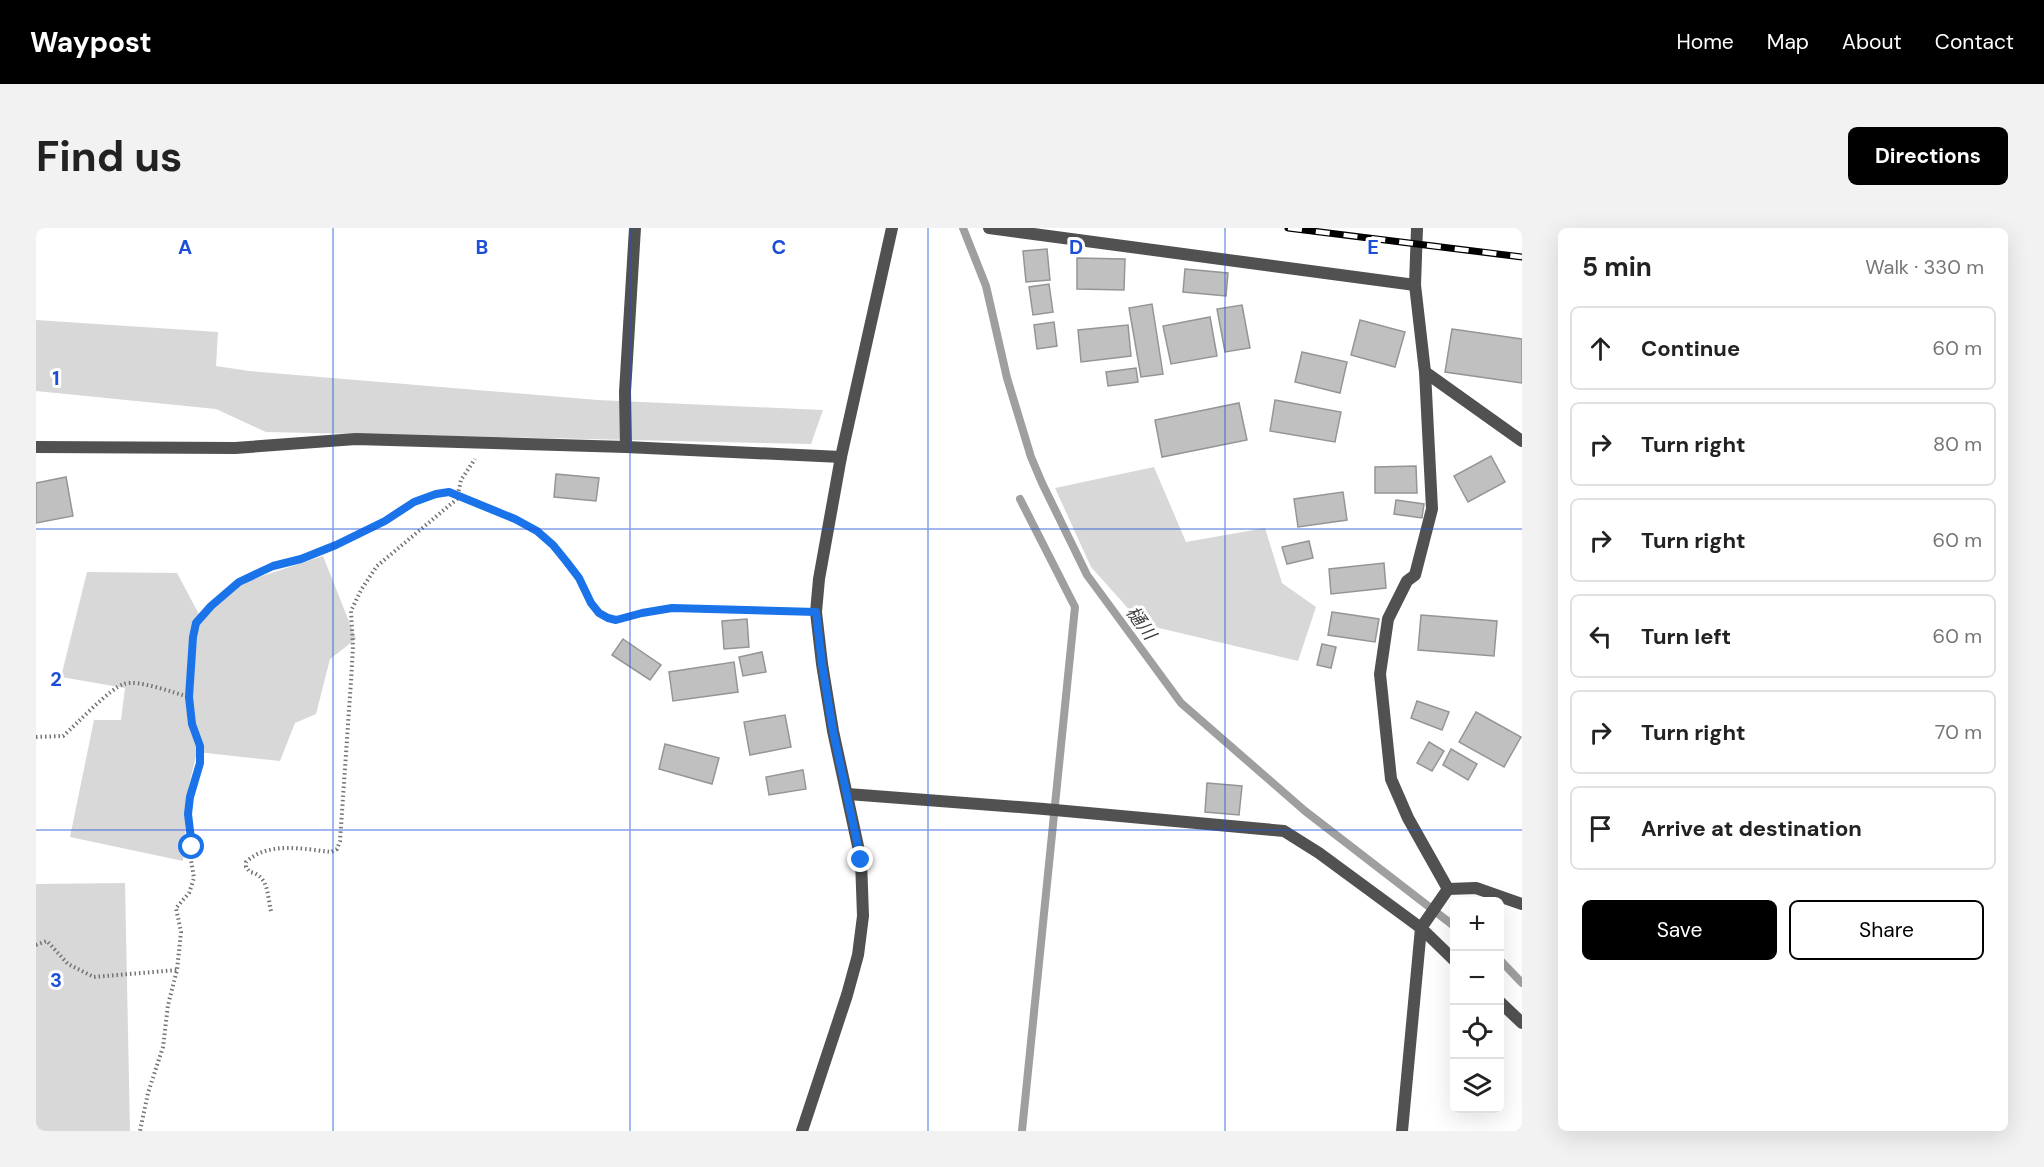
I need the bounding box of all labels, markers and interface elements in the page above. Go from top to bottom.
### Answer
text: Waypost [30,24,152,61]
text: Home [1676,28,1734,56]
text: Map [1767,28,1809,56]
text: About [1842,28,1902,56]
text: Contact [1935,28,2014,56]
button: Directions [1848,127,2008,185]
text: Find us [36,129,182,184]
text: A [178,234,192,260]
text: B [476,234,488,260]
text: C [772,234,786,260]
text: D [1069,234,1083,260]
text: E [1367,234,1379,260]
text: 5 min [1582,250,1652,284]
text: Walk · 330 m [1865,254,1984,280]
icon: ahead [1584,332,1617,365]
text: Continue [1641,334,1740,363]
text: 60 m [1933,335,1982,361]
text: 1 [52,365,60,391]
icon: right [1584,428,1617,461]
text: Turn right [1641,430,1746,459]
text: 80 m [1933,431,1982,457]
icon: right [1584,524,1617,557]
text: Turn right [1641,526,1746,555]
text: 60 m [1933,527,1982,553]
water label: 樋川 [1121,601,1162,646]
icon: left [1584,620,1617,653]
text: Turn left [1641,622,1731,651]
text: 60 m [1933,623,1982,649]
text: 2 [50,666,62,692]
icon: right [1584,716,1617,749]
text: Turn right [1641,718,1746,747]
text: 70 m [1935,719,1982,745]
icon: arrive [1584,812,1617,845]
text: Arrive at destination [1641,814,1862,843]
route start [178,833,204,859]
route end [847,846,873,872]
map controls [1450,897,1504,1113]
button: + [1450,897,1504,951]
button: Save [1582,900,1777,960]
button: Share [1789,900,1984,960]
button: − [1450,951,1504,1005]
text: 3 [50,967,62,993]
button: locate [1450,1005,1504,1059]
button: layers [1450,1059,1504,1113]

